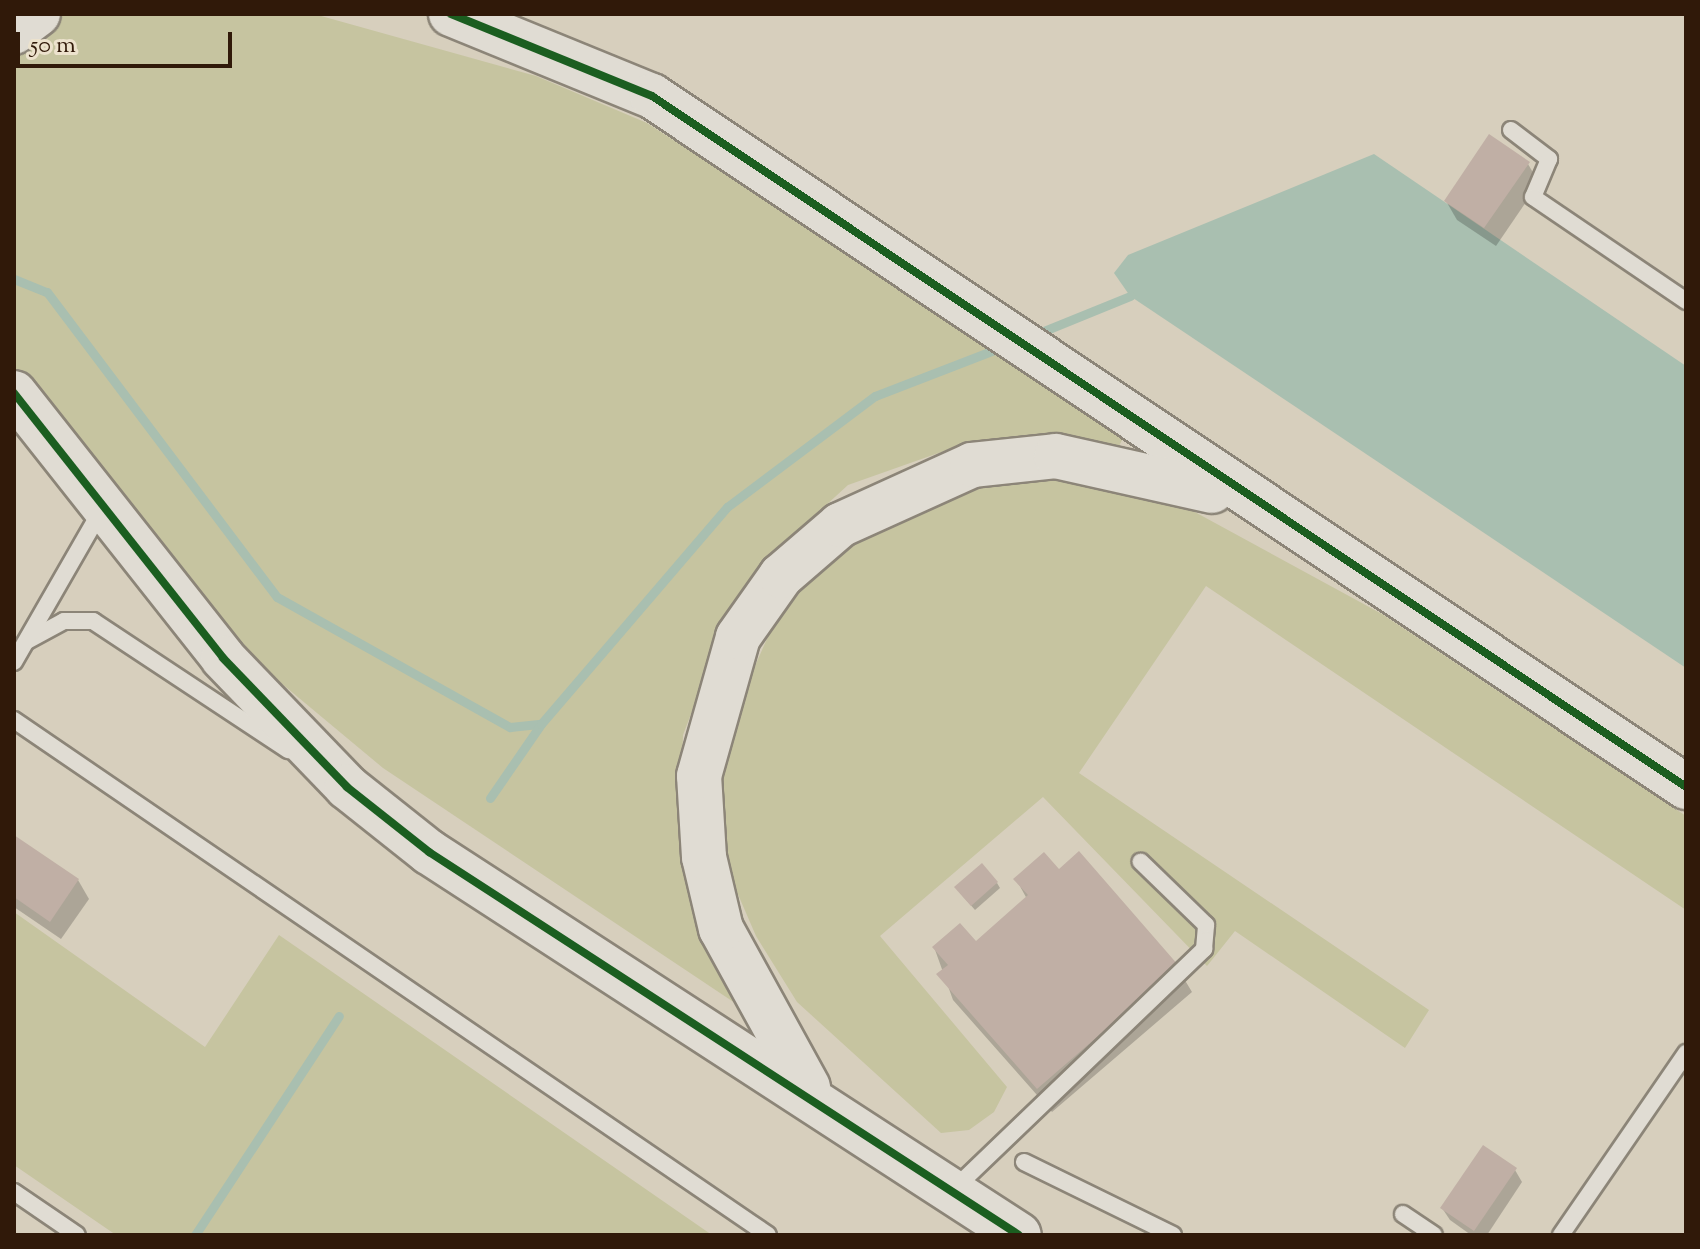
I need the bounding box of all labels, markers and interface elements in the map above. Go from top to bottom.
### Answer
scale bar [20,16,236,66]
text: 50 m [30,29,76,63]

